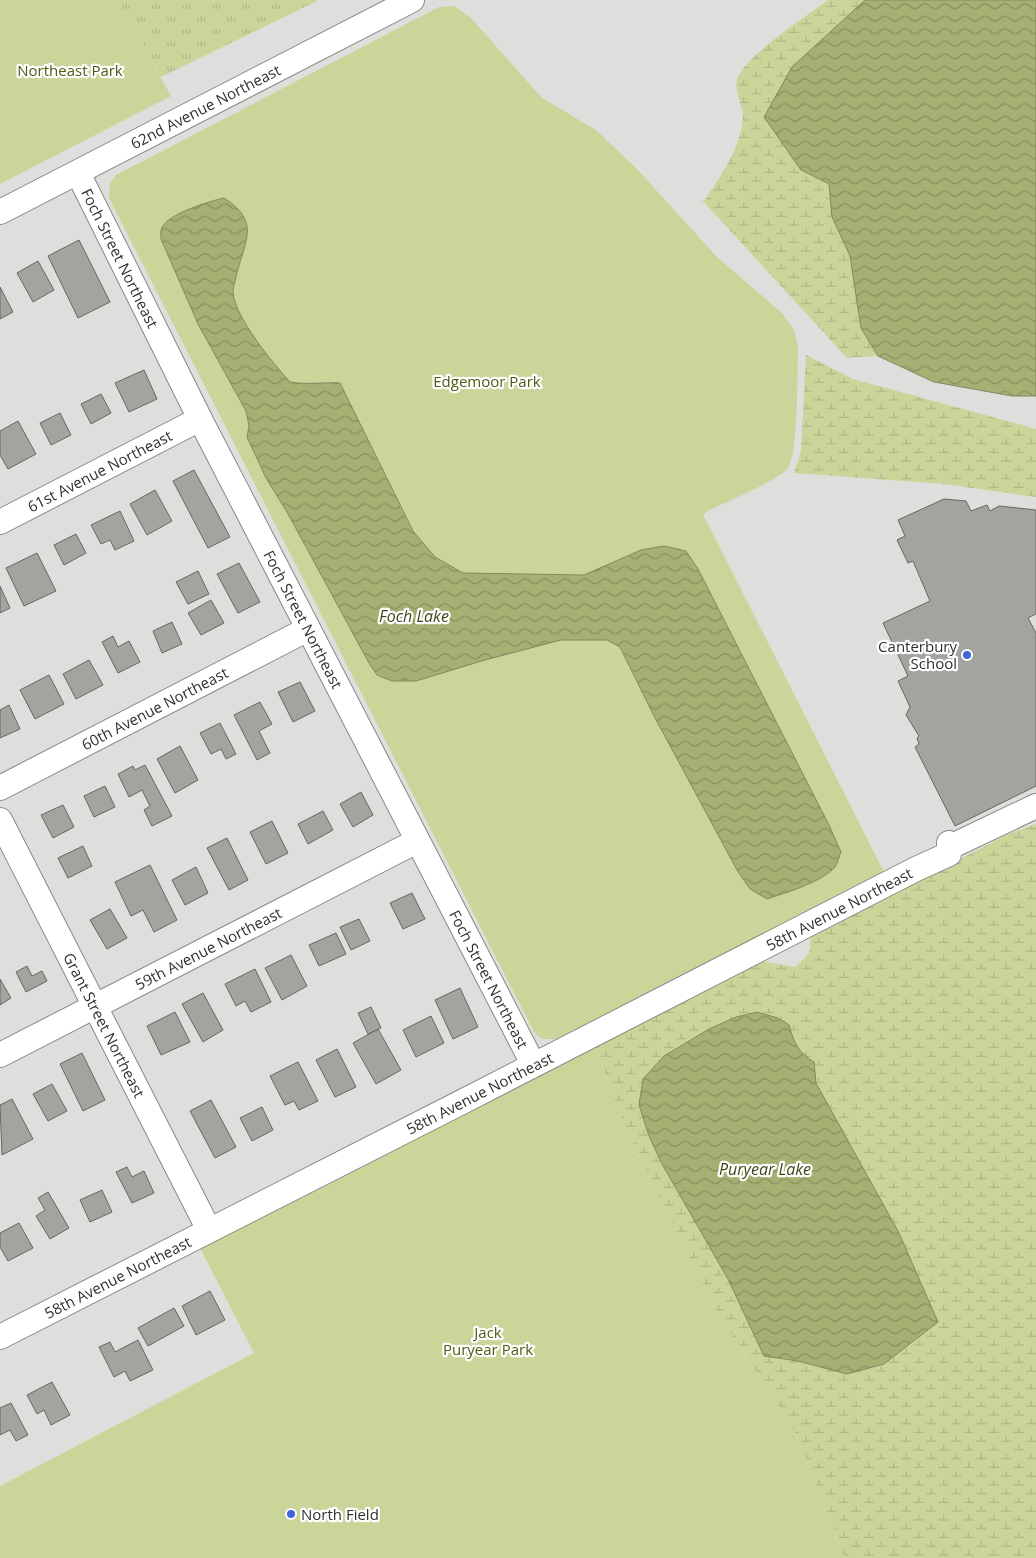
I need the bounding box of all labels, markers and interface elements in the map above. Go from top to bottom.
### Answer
street label: 62nd Avenue Northeast [127,59,284,153]
park label: Northeast Park [17,60,123,80]
street label: Foch Street Northeast [77,185,163,331]
park label: Edgemoor Park [433,371,541,391]
street label: 61st Avenue Northeast [24,425,175,516]
street label: Foch Street Northeast [259,547,347,692]
water label: Foch Lake [379,605,449,627]
place label: Canterbury School [878,636,957,673]
marker: Canterbury School [961,649,973,661]
street label: 60th Avenue Northeast [78,662,231,754]
street label: 58th Avenue Northeast [762,863,916,955]
street label: 59th Avenue Northeast [131,902,285,994]
street label: Foch Street Northeast [445,906,533,1052]
street label: Grant Street Northeast [59,949,150,1101]
street label: 58th Avenue Northeast [403,1047,556,1139]
water label: Puryear Lake [719,1158,811,1180]
street label: 58th Avenue Northeast [41,1231,194,1323]
park label: Jack Puryear Park [443,1322,533,1359]
place label: North Field [301,1504,379,1524]
marker: North Field [285,1508,297,1520]

